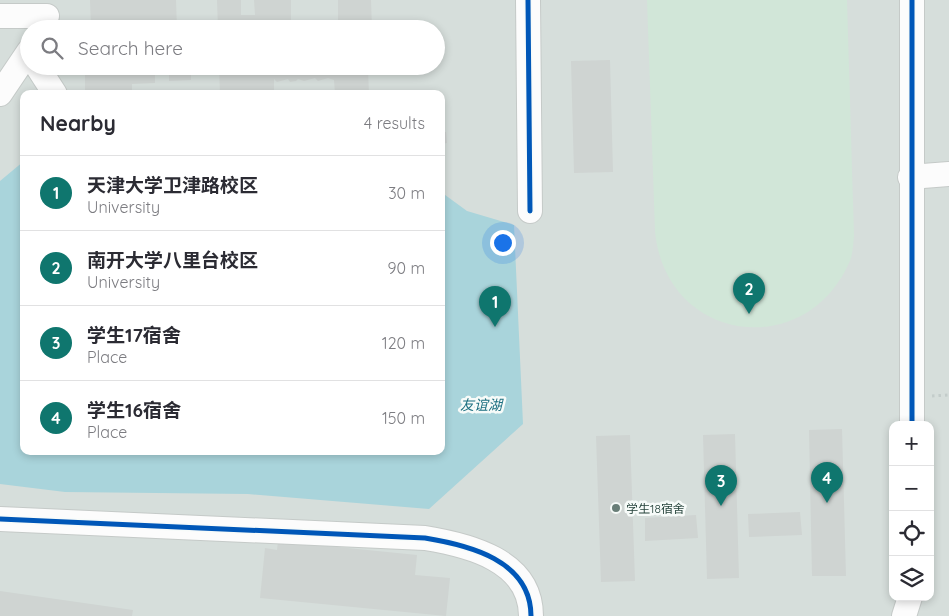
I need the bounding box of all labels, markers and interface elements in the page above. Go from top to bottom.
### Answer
search box [20,20,445,75]
icon: search [38,34,66,62]
text: Search here [78,36,183,60]
text: Nearby [40,110,116,136]
text: 4 results [364,113,425,133]
text: 天津大学卫津路校区 [87,173,258,197]
text: 1 [53,183,59,203]
text: 30 m [388,183,425,203]
text: University [87,197,160,217]
your location [490,230,516,256]
text: 南开大学八里台校区 [87,248,258,272]
text: 2 [51,258,61,278]
text: 90 m [388,258,425,278]
text: University [87,272,160,292]
pin: 2 [733,273,765,314]
pin: 1 [479,286,511,327]
text: 学生17宿舍 [87,323,181,347]
text: 3 [52,333,60,353]
text: 120 m [382,333,425,353]
text: Place [87,347,127,367]
water label: 友谊湖 [460,396,504,414]
text: 学生16宿舍 [87,398,181,422]
text: 4 [51,408,61,428]
text: 150 m [382,408,425,428]
map controls [889,421,934,601]
button: + [889,421,934,466]
text: Place [87,422,127,442]
pin: 4 [811,462,843,503]
pin: 3 [705,465,737,506]
button: − [889,466,934,511]
place label: 学生18宿舍 [626,501,685,516]
marker: 学生18宿舍 [610,502,622,514]
button: locate [889,511,934,556]
button: layers [889,556,934,601]

